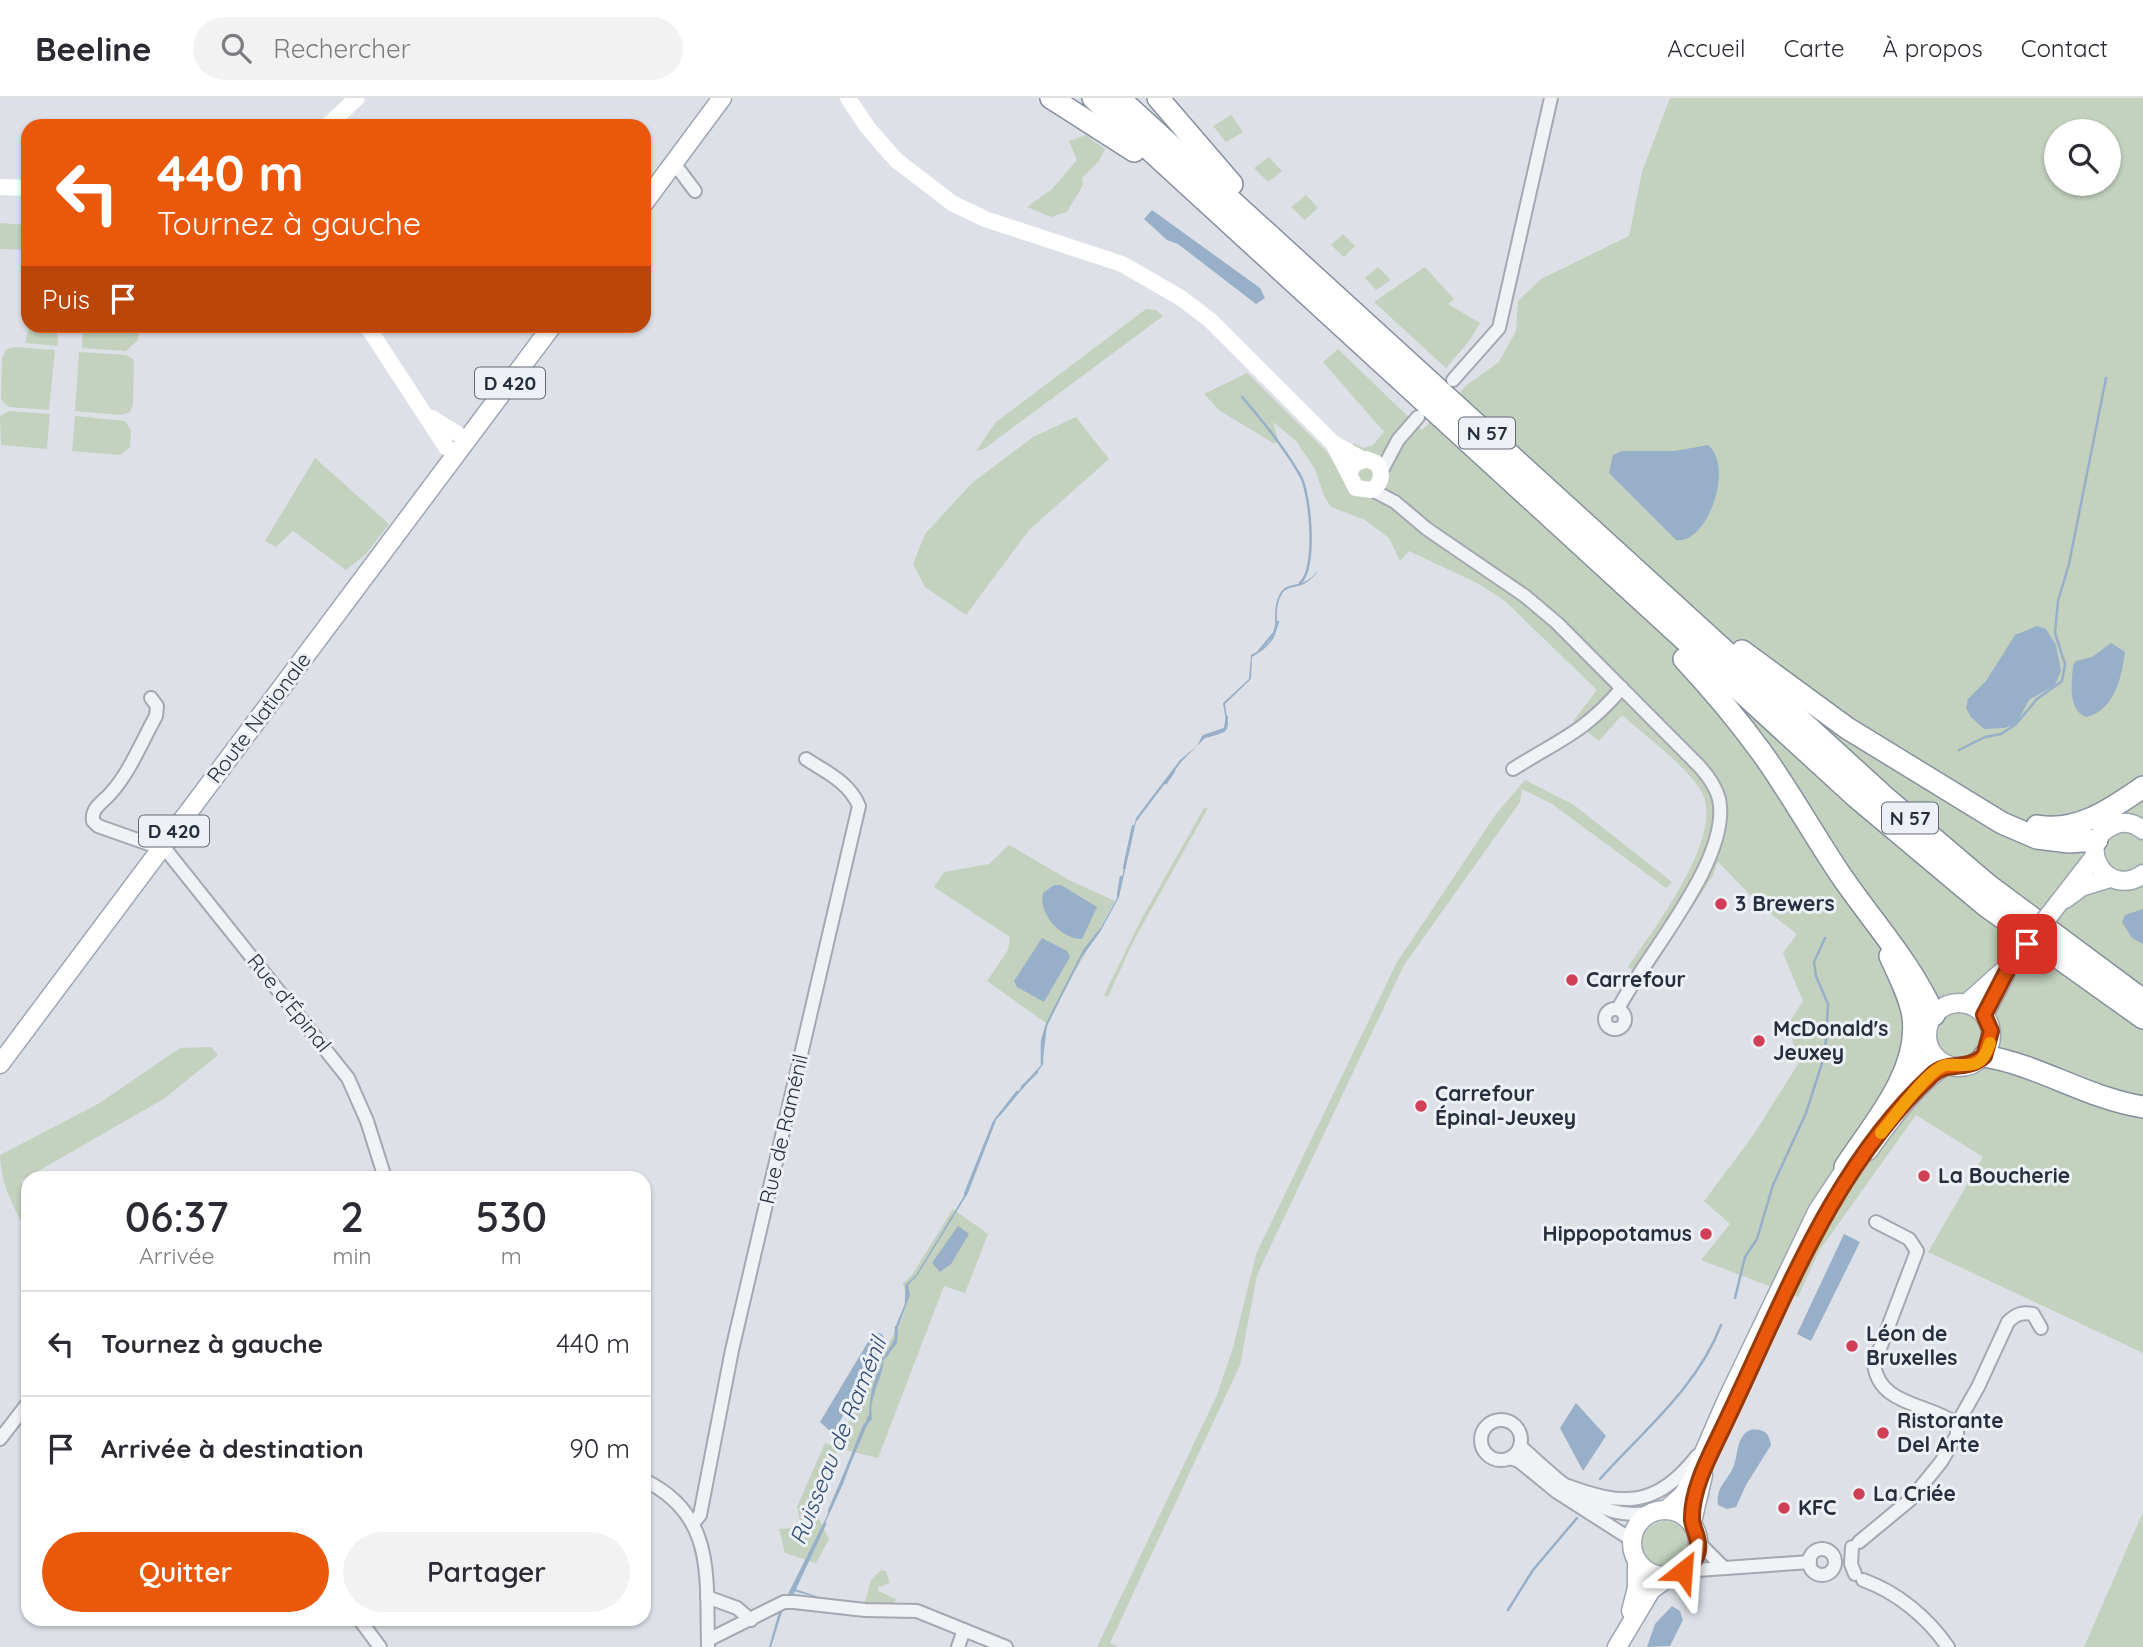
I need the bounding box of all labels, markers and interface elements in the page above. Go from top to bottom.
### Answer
search box [193,17,683,80]
text: Beeline [35,28,151,69]
icon: search [217,29,255,67]
text: Rechercher [273,32,411,65]
text: Accueil [1667,33,1746,63]
text: Carte [1784,33,1845,63]
text: À propos [1883,33,1983,63]
text: Contact [2021,33,2108,63]
map controls [2044,119,2121,196]
button: search [2044,119,2121,196]
text: 440 m [157,142,304,203]
icon: left [42,147,133,238]
text: Tournez à gauche [157,203,421,243]
icon: arrive [104,280,142,318]
text: Puis [42,283,90,316]
road number: D 420 [475,368,545,398]
road number: N 57 [1459,418,1515,448]
street label: Route Nationale [201,647,316,788]
road number: N 57 [1882,803,1938,834]
road number: D 420 [139,816,209,846]
place label: 3 Brewers [1735,890,1835,916]
marker: 3 Brewers [1713,896,1729,912]
pin [1997,914,2057,974]
icon: arrive [2008,925,2046,963]
street label: Rue d’Épinal [242,948,337,1057]
place label: Carrefour [1586,966,1686,992]
marker: Carrefour [1564,972,1580,988]
place label: McDonald's Jeuxey [1773,1015,1888,1065]
marker: McDonald's Jeuxey [1751,1033,1767,1049]
street label: Rue de Raménil [753,1051,813,1206]
place label: Carrefour Épinal-Jeuxey [1435,1080,1576,1130]
marker: Carrefour Épinal-Jeuxey [1413,1098,1429,1114]
place label: La Boucherie [1938,1162,2070,1188]
marker: La Boucherie [1916,1168,1932,1184]
text: 06:37 [125,1190,229,1243]
text: 2 [340,1190,364,1243]
text: 530 [475,1190,547,1243]
place label: Hippopotamus [1543,1220,1692,1246]
marker: Hippopotamus [1698,1226,1714,1242]
text: Arrivée [139,1241,214,1270]
text: min [332,1241,372,1270]
text: m [501,1241,522,1270]
place label: Léon de Bruxelles [1866,1320,1957,1370]
icon: left [42,1325,80,1363]
text: Tournez à gauche [101,1327,323,1360]
text: 440 m [556,1327,630,1360]
water label: Ruisseau de Raménil [783,1330,893,1549]
marker: Léon de Bruxelles [1844,1338,1860,1354]
place label: Ristorante Del Arte [1897,1407,2004,1457]
marker: Ristorante Del Arte [1875,1425,1891,1441]
icon: arrive [42,1430,80,1468]
text: Arrivée à destination [101,1432,364,1465]
text: 90 m [569,1432,630,1465]
place label: La Criée [1873,1480,1956,1506]
marker: La Criée [1851,1486,1867,1502]
place label: KFC [1798,1494,1837,1520]
marker: KFC [1776,1500,1792,1516]
button: Quitter [42,1532,329,1612]
button: Partager [343,1532,630,1612]
position arrow [1646,1534,1720,1608]

